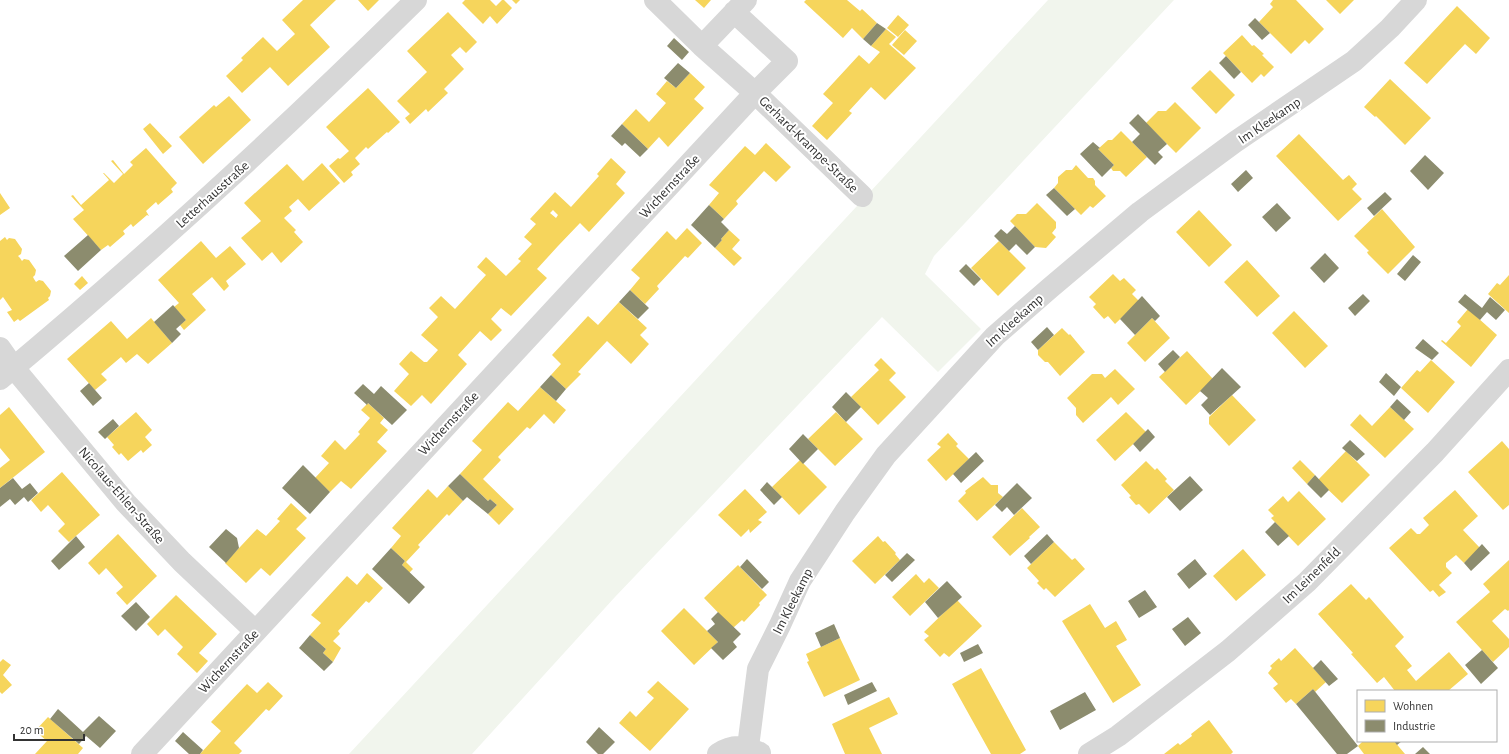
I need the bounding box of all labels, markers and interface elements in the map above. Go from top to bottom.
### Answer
street label: Gerhard-Krampe-Straße [756,94,861,196]
street label: Im Kleekamp [1236,95,1303,147]
street label: Wichernstraße [637,152,703,221]
street label: Letterhausstraße [174,159,252,231]
street label: Im Kleekamp [983,291,1046,350]
street label: Wichernstraße [416,389,482,458]
street label: Nicolaus-Ehlen-Straße [76,445,167,547]
street label: Im Leinenfeld [1280,545,1343,607]
street label: Im Kleekamp [770,566,815,637]
street label: Wichernstraße [196,627,262,696]
legend [1357,690,1497,742]
text: Wohnen [1393,700,1433,712]
scale bar [14,716,84,742]
text: Industrie [1393,720,1435,732]
text: 20 m [20,724,43,736]

